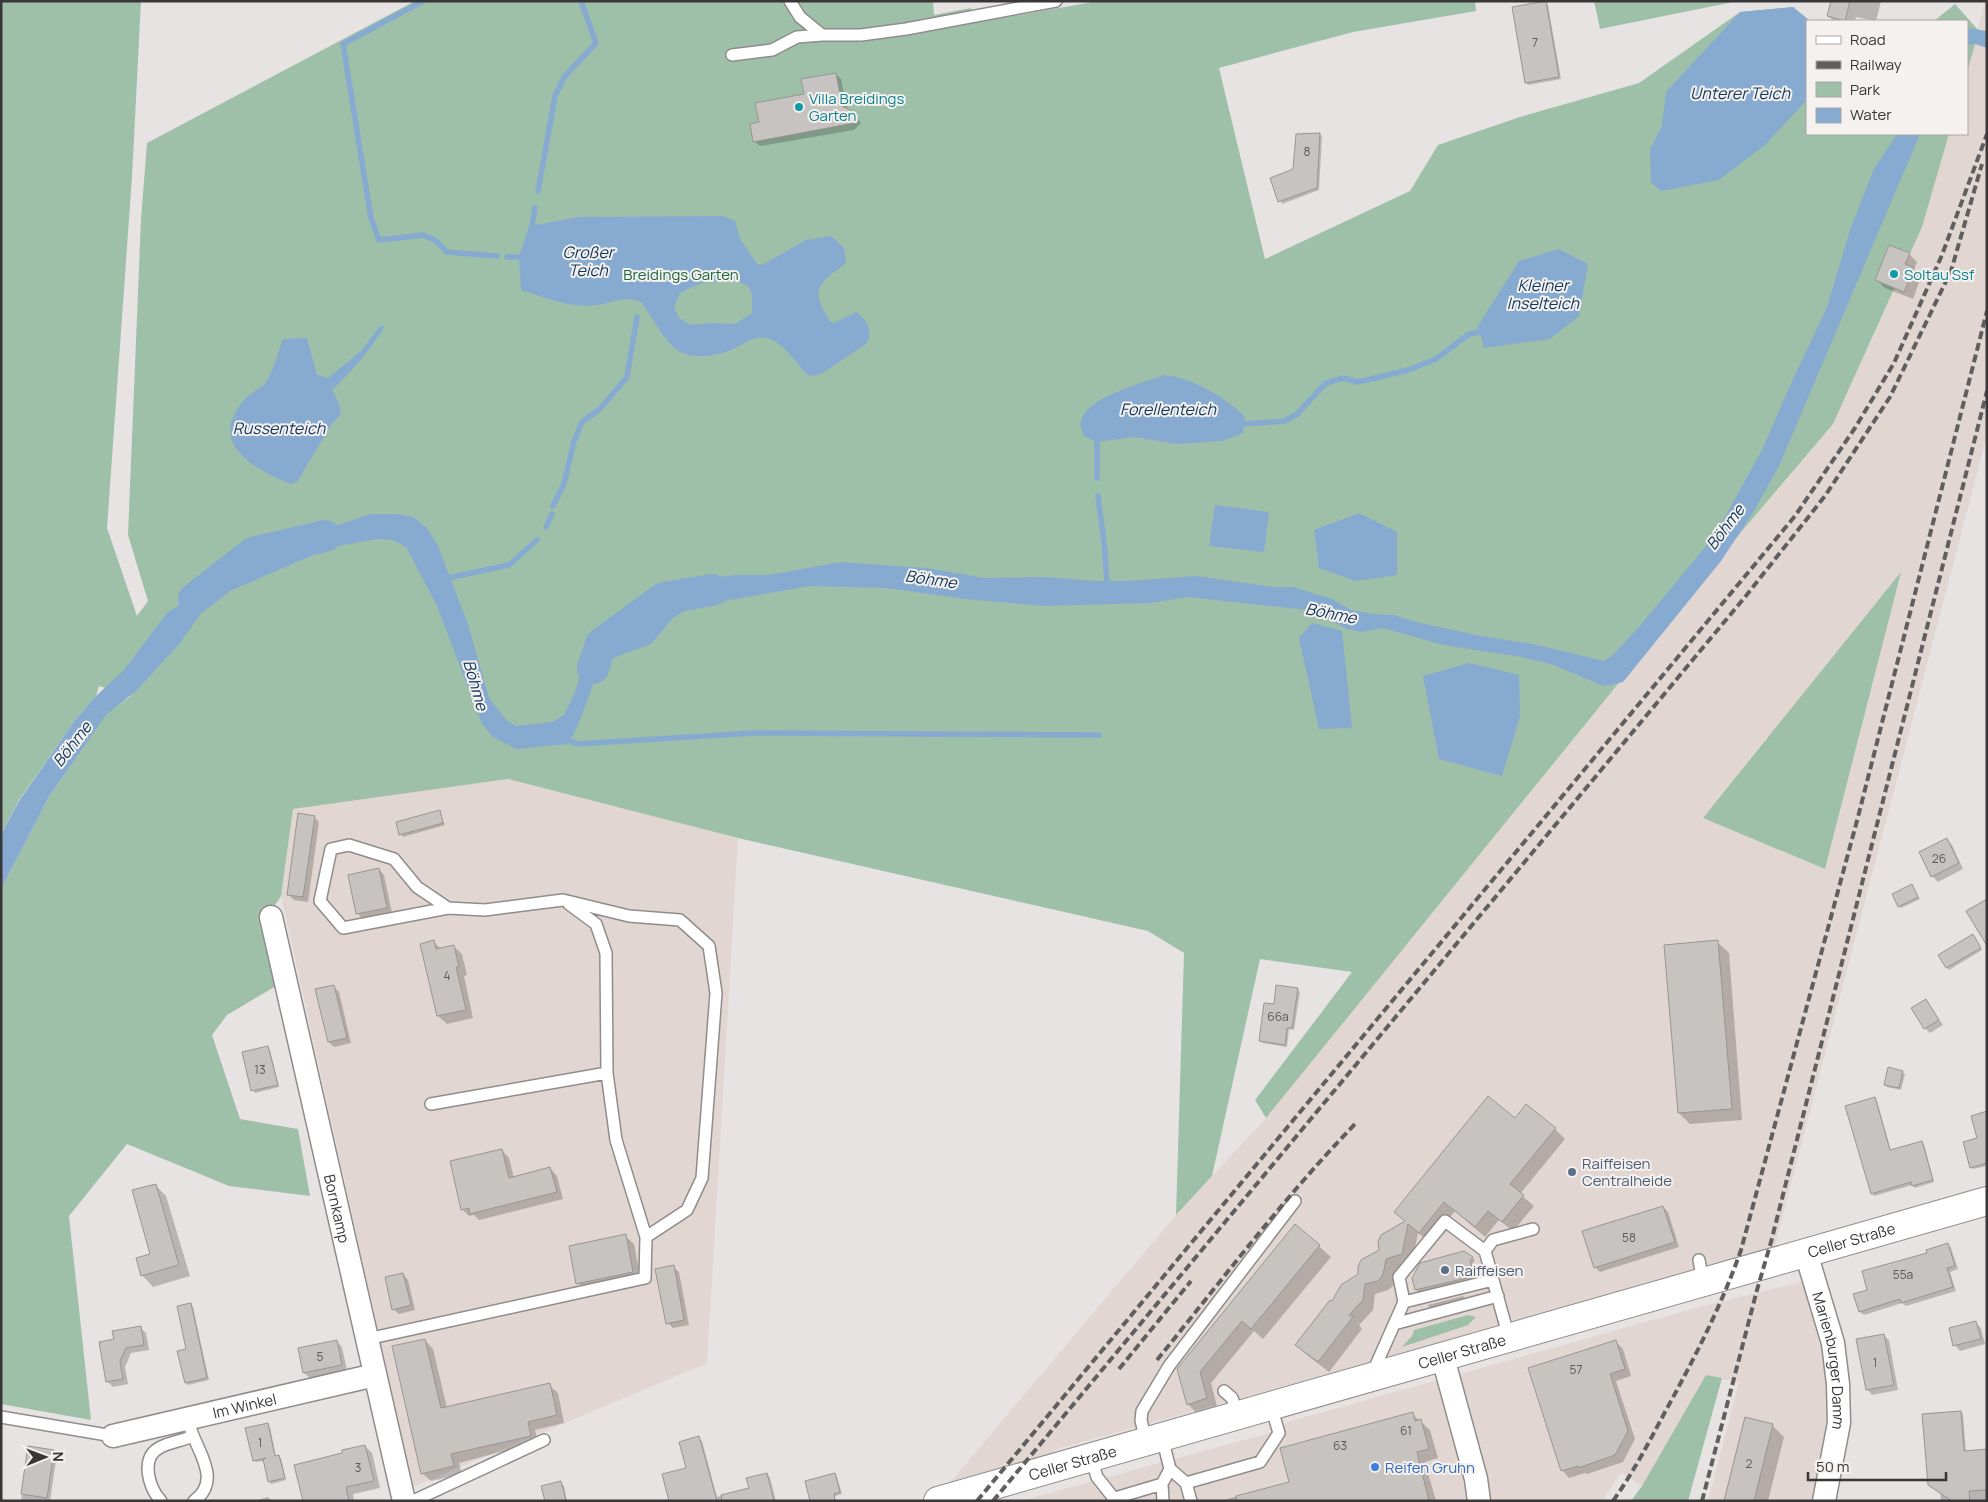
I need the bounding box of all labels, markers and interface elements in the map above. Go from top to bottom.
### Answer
legend [1806,20,1968,135]
text: Road [1850,29,1886,50]
house number: 7 [1532,34,1538,51]
text: Railway [1850,54,1902,75]
text: Park [1850,79,1880,100]
water label: Unterer Teich [1690,82,1790,104]
place label: Villa Breidings Garten [809,88,904,126]
marker: Villa Breidings Garten [793,101,805,113]
text: Water [1850,104,1892,125]
house number: 8 [1304,143,1311,160]
water label: Großer Teich [562,241,616,281]
park label: Breidings Garten [623,264,739,285]
place label: Soltau Ssf [1904,264,1975,285]
marker: Soltau Ssf [1888,268,1900,280]
water label: Kleiner Inselteich [1507,274,1580,314]
water label: Forellenteich [1120,398,1216,420]
water label: Russenteich [233,417,326,439]
water label: Böhme [1701,498,1750,554]
water label: Böhme [904,565,960,594]
water label: Böhme [1304,597,1360,629]
water label: Böhme [458,657,494,714]
water label: Böhme [47,716,98,771]
house number: 26 [1932,850,1946,867]
house number: 4 [443,967,451,984]
house number: 66a [1267,1008,1289,1025]
house number: 13 [254,1061,266,1078]
place label: Raiffeisen Centralheide [1582,1153,1672,1191]
marker: Raiffeisen Centralheide [1566,1166,1578,1178]
street label: Bornkamp [319,1172,355,1245]
street label: Celler Straße [1805,1217,1898,1262]
house number: 58 [1622,1229,1636,1246]
place label: Raiffeisen [1455,1260,1524,1281]
marker: Raiffeisen [1439,1264,1451,1276]
house number: 55a [1893,1266,1913,1283]
street label: Marienburger Damm [1808,1289,1850,1432]
street label: Celler Straße [1416,1329,1508,1374]
house number: 5 [317,1348,324,1365]
house number: 1 [1873,1354,1877,1371]
house number: 57 [1570,1361,1582,1378]
street label: Im Winkel [210,1388,279,1423]
house number: 61 [1400,1422,1412,1439]
north arrow [20,1432,70,1482]
house number: 1 [258,1434,262,1451]
house number: 63 [1333,1437,1347,1454]
street label: Celler Straße [1026,1440,1119,1485]
scale bar [1808,1450,1946,1482]
text: N [49,1452,68,1462]
house number: 2 [1746,1455,1753,1472]
text: 50 m [1816,1456,1850,1477]
place label: Reifen Gruhn [1385,1457,1475,1478]
house number: 3 [355,1459,361,1476]
marker: Reifen Gruhn [1369,1461,1381,1473]

